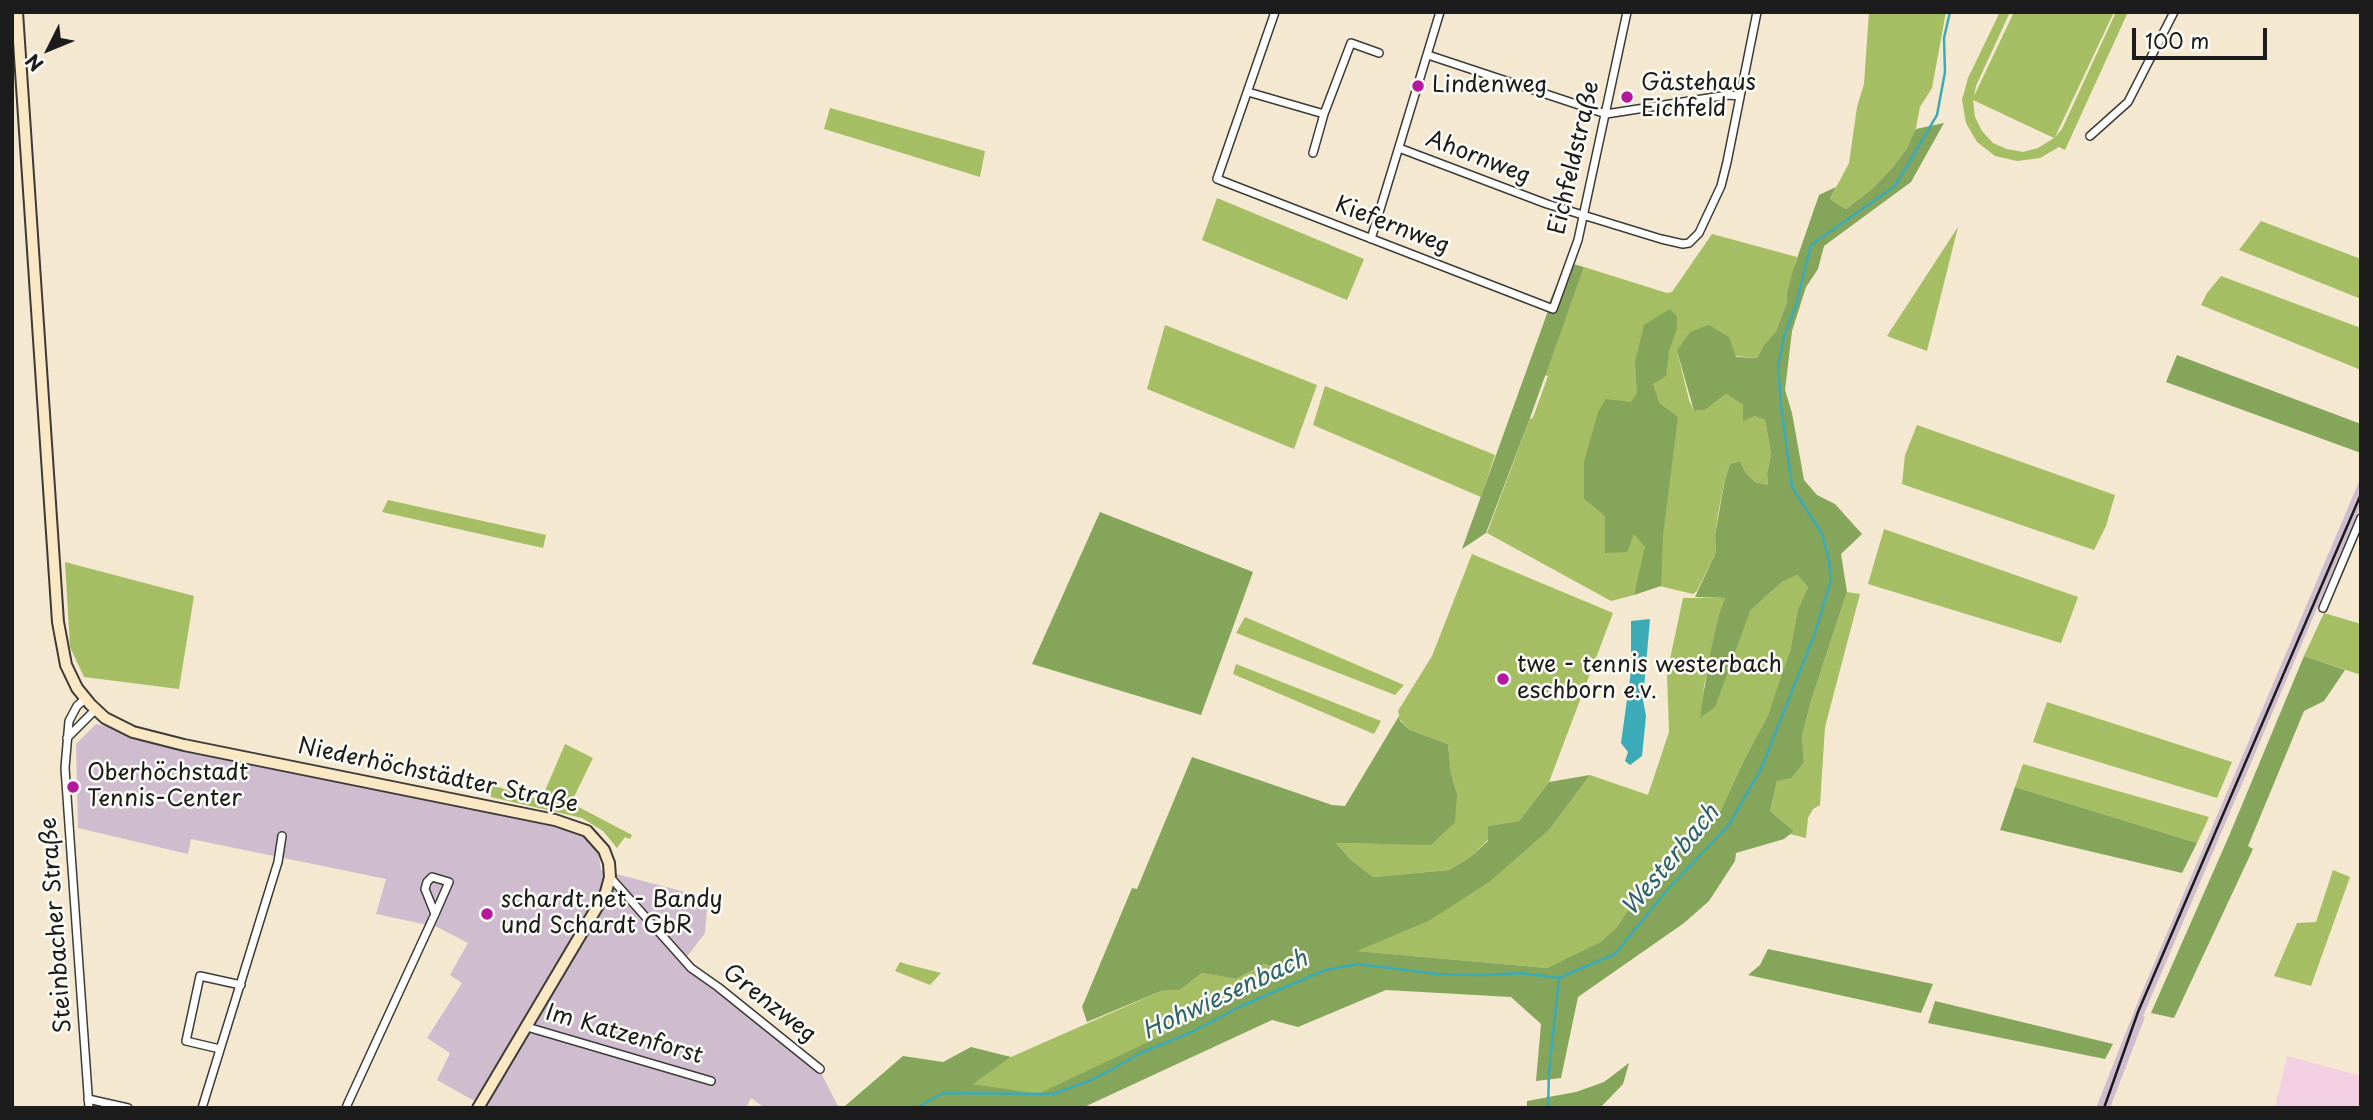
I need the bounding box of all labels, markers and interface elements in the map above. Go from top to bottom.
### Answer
north arrow [14,14,84,84]
scale bar [2135,14,2270,58]
text: 100 m [2145,24,2209,56]
text: N [18,48,49,78]
place label: Gästehaus Eichfeld [1641,70,1756,124]
place label: Lindenweg [1432,72,1547,100]
marker: Lindenweg [1410,78,1426,94]
street label: Eichfeldstraße [1544,78,1606,238]
marker: Gästehaus Eichfeld [1619,89,1635,105]
street label: Ahornweg [1422,125,1534,191]
street label: Kiefernweg [1331,192,1453,260]
place label: twe - tennis westerbach eschborn e.v. [1517,652,1782,706]
marker: twe - tennis westerbach eschborn e.v. [1495,671,1511,687]
street label: Niederhöchstädter Straße [295,733,581,819]
place label: Oberhöchstadt Tennis-Center [87,760,248,814]
marker: Oberhöchstadt Tennis-Center [65,779,81,795]
water label: Westerbach [1616,800,1726,922]
street label: Steinbacher Straße [36,816,78,1034]
place label: schardt.net - Bandy und Schardt GbR [501,887,723,941]
marker: schardt.net - Bandy und Schardt GbR [479,906,495,922]
water label: Hohwiesenbach [1138,945,1312,1047]
street label: Grenzweg [717,959,821,1049]
street label: Im Katzenforst [542,999,706,1071]

